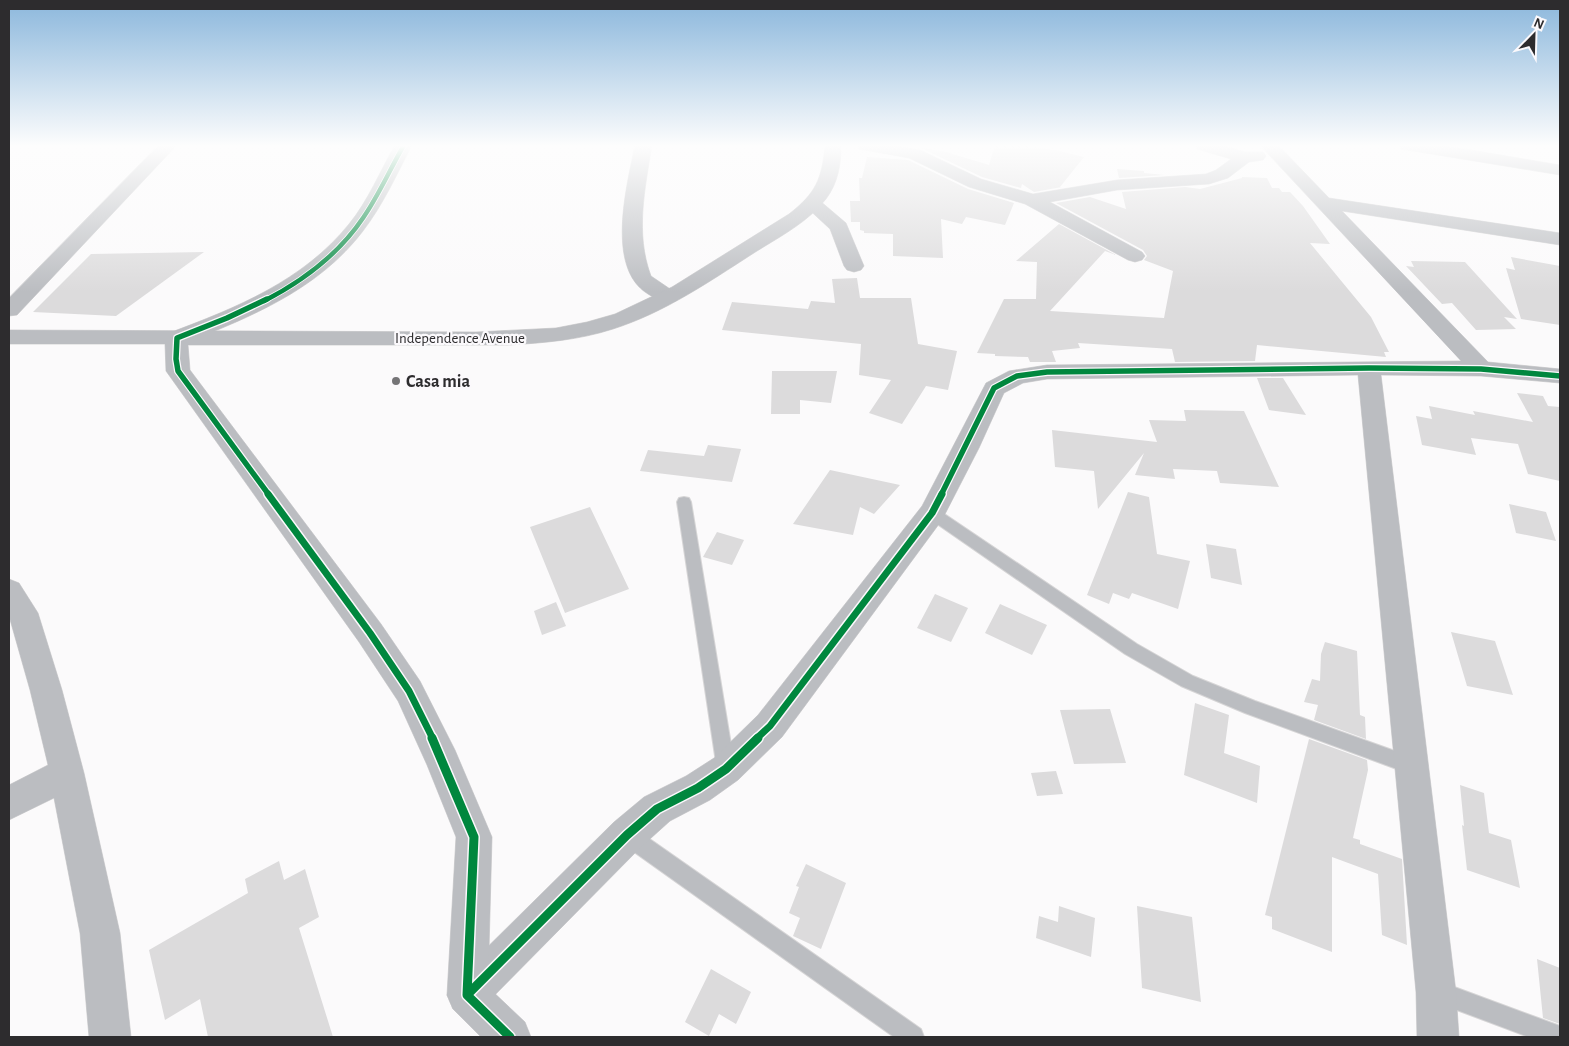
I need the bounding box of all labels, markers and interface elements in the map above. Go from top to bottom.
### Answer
north arrow [1509,10,1559,60]
text: N [1531,16,1546,32]
street label: Independence Avenue [395,331,525,346]
place label: Casa mia [406,373,470,391]
marker: Casa mia [390,375,402,387]

